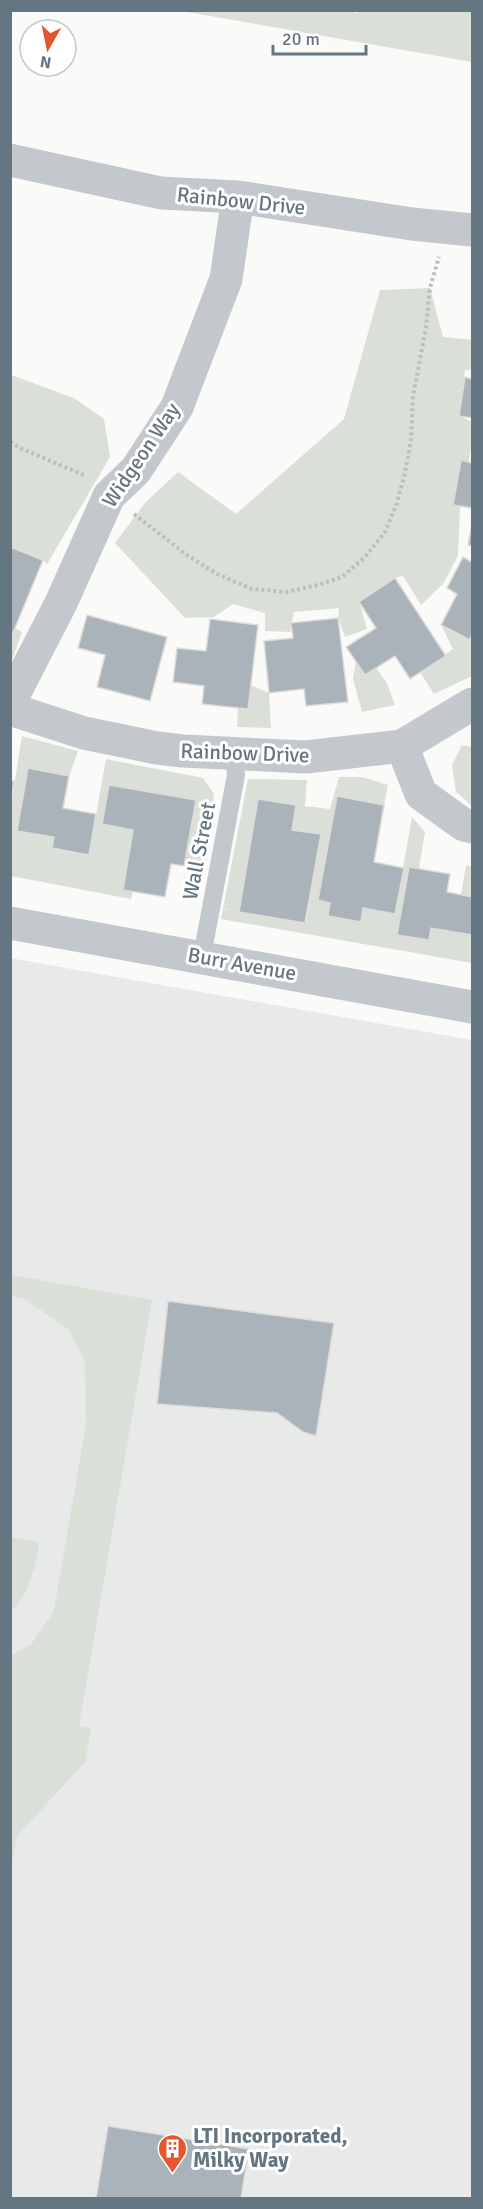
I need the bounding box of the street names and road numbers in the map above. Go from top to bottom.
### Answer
street label: Rainbow Drive [176,181,306,221]
street label: Widgeon Way [97,398,186,512]
street label: Rainbow Drive [180,738,310,768]
street label: Wall Street [177,800,221,902]
street label: Burr Avenue [186,942,298,986]

